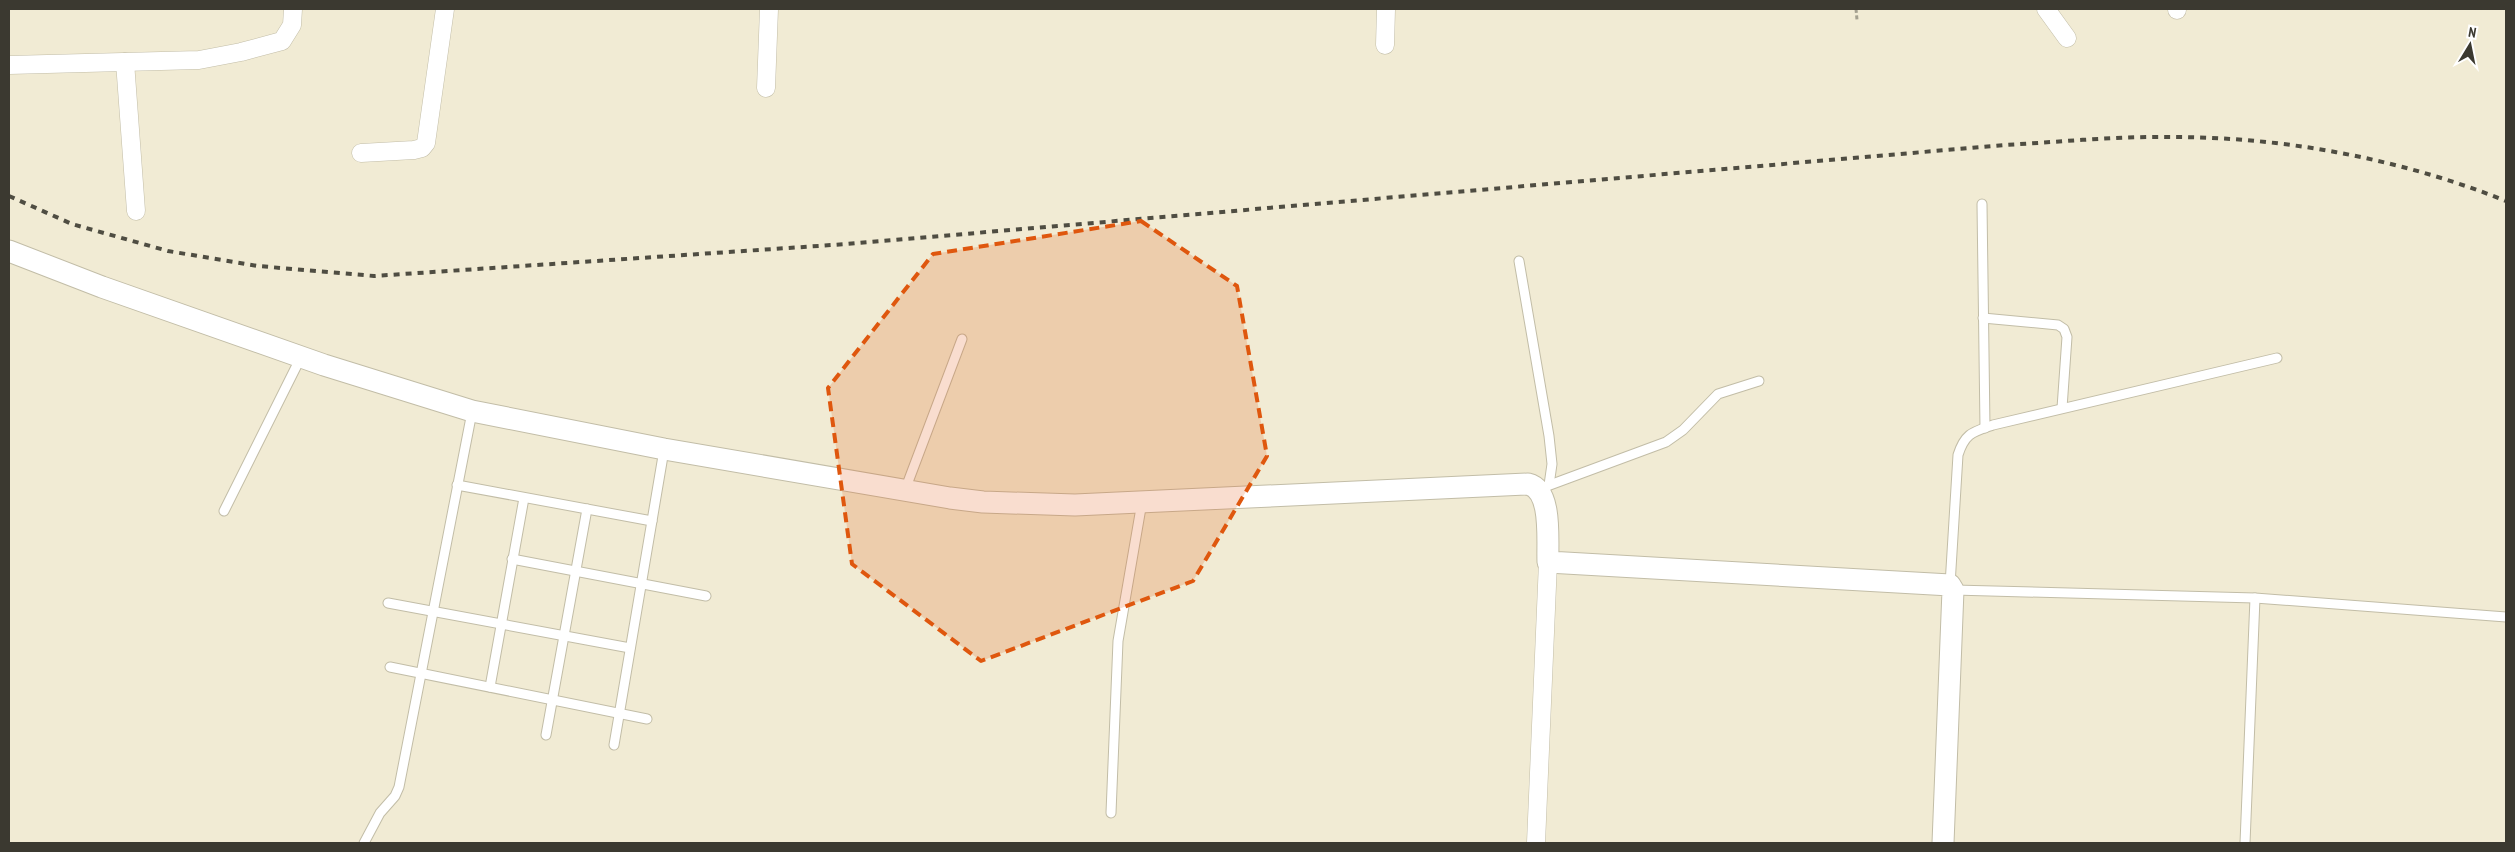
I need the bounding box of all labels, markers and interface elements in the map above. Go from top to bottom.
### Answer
north arrow [2445,20,2495,70]
text: N [2467,23,2478,42]

